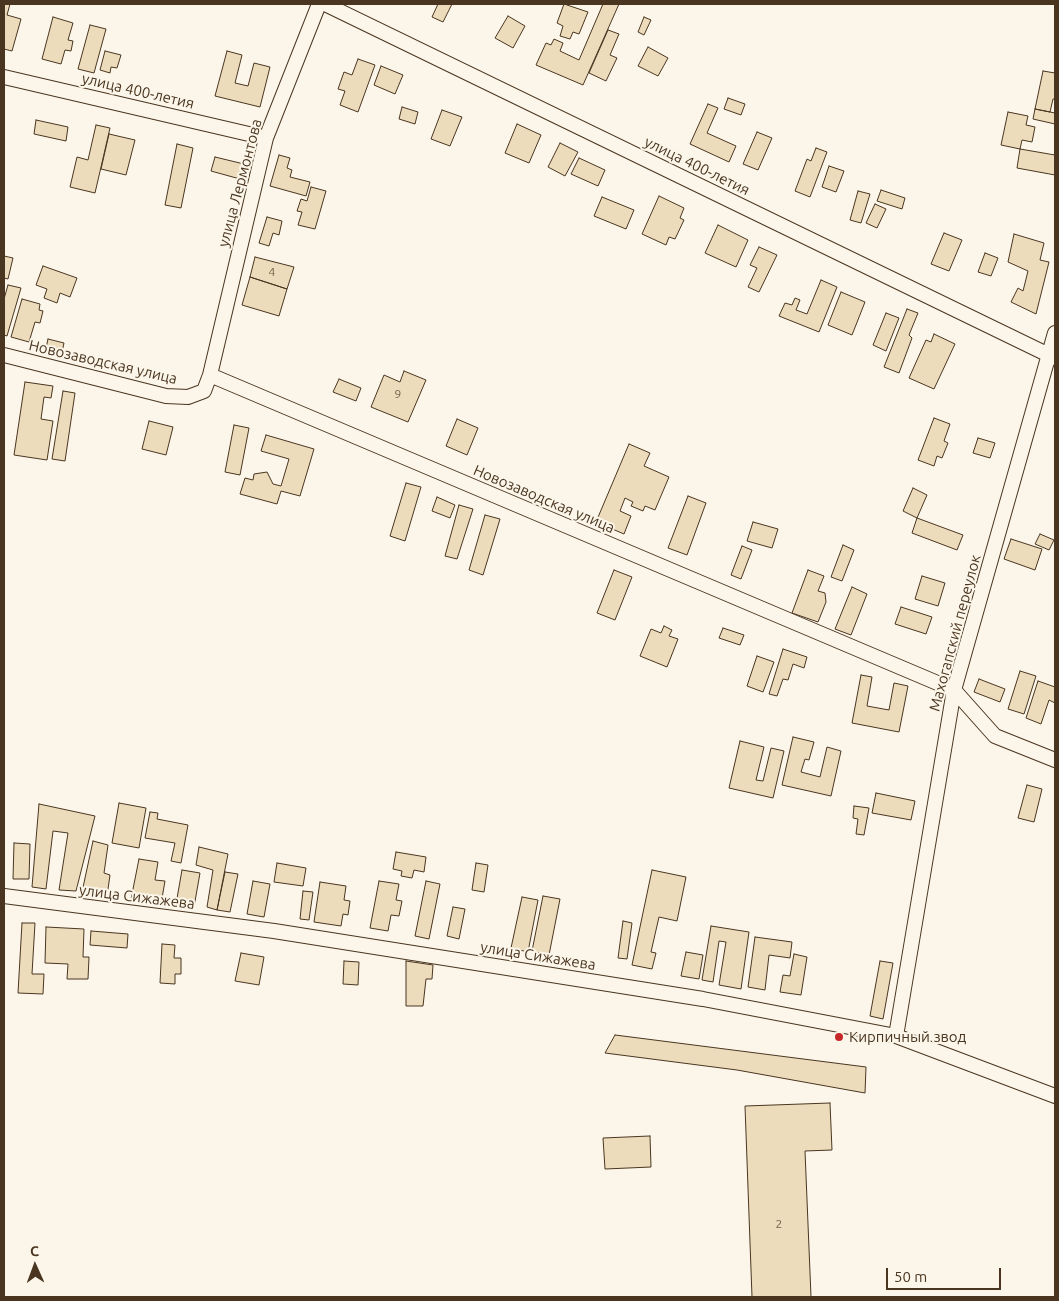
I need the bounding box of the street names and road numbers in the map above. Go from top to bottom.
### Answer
street label: улица 400-летия [80,69,196,113]
street label: улица Лермонтова [214,117,266,249]
street label: улица 400-летия [641,133,753,199]
street label: Новозаводская улица [27,336,179,388]
street label: Новозаводская улица [471,461,617,537]
street label: Махогапский переулок [925,553,985,713]
street label: улица Сижажева [78,881,196,913]
street label: улица Сижажева [479,938,597,974]

